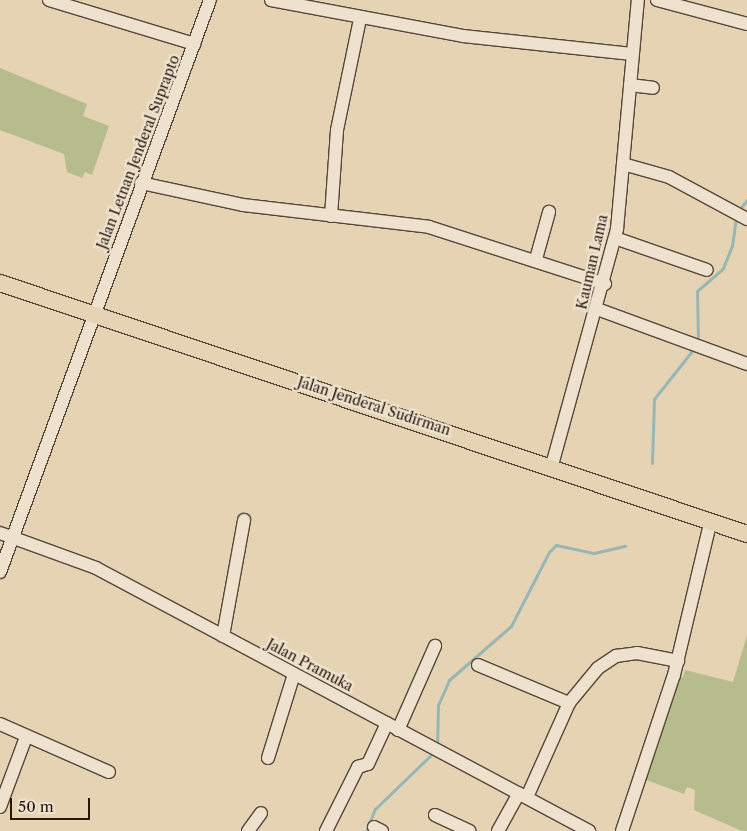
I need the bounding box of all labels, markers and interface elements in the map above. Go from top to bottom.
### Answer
street label: Jalan Letnan Jenderal Suprapto [93,53,183,251]
street label: Kauman Lama [573,213,611,311]
street label: Jalan Jenderal Sudirman [295,373,453,439]
street label: Jalan Pramuka [264,635,356,695]
scale bar [12,788,92,820]
text: 50 m [18,797,54,816]

